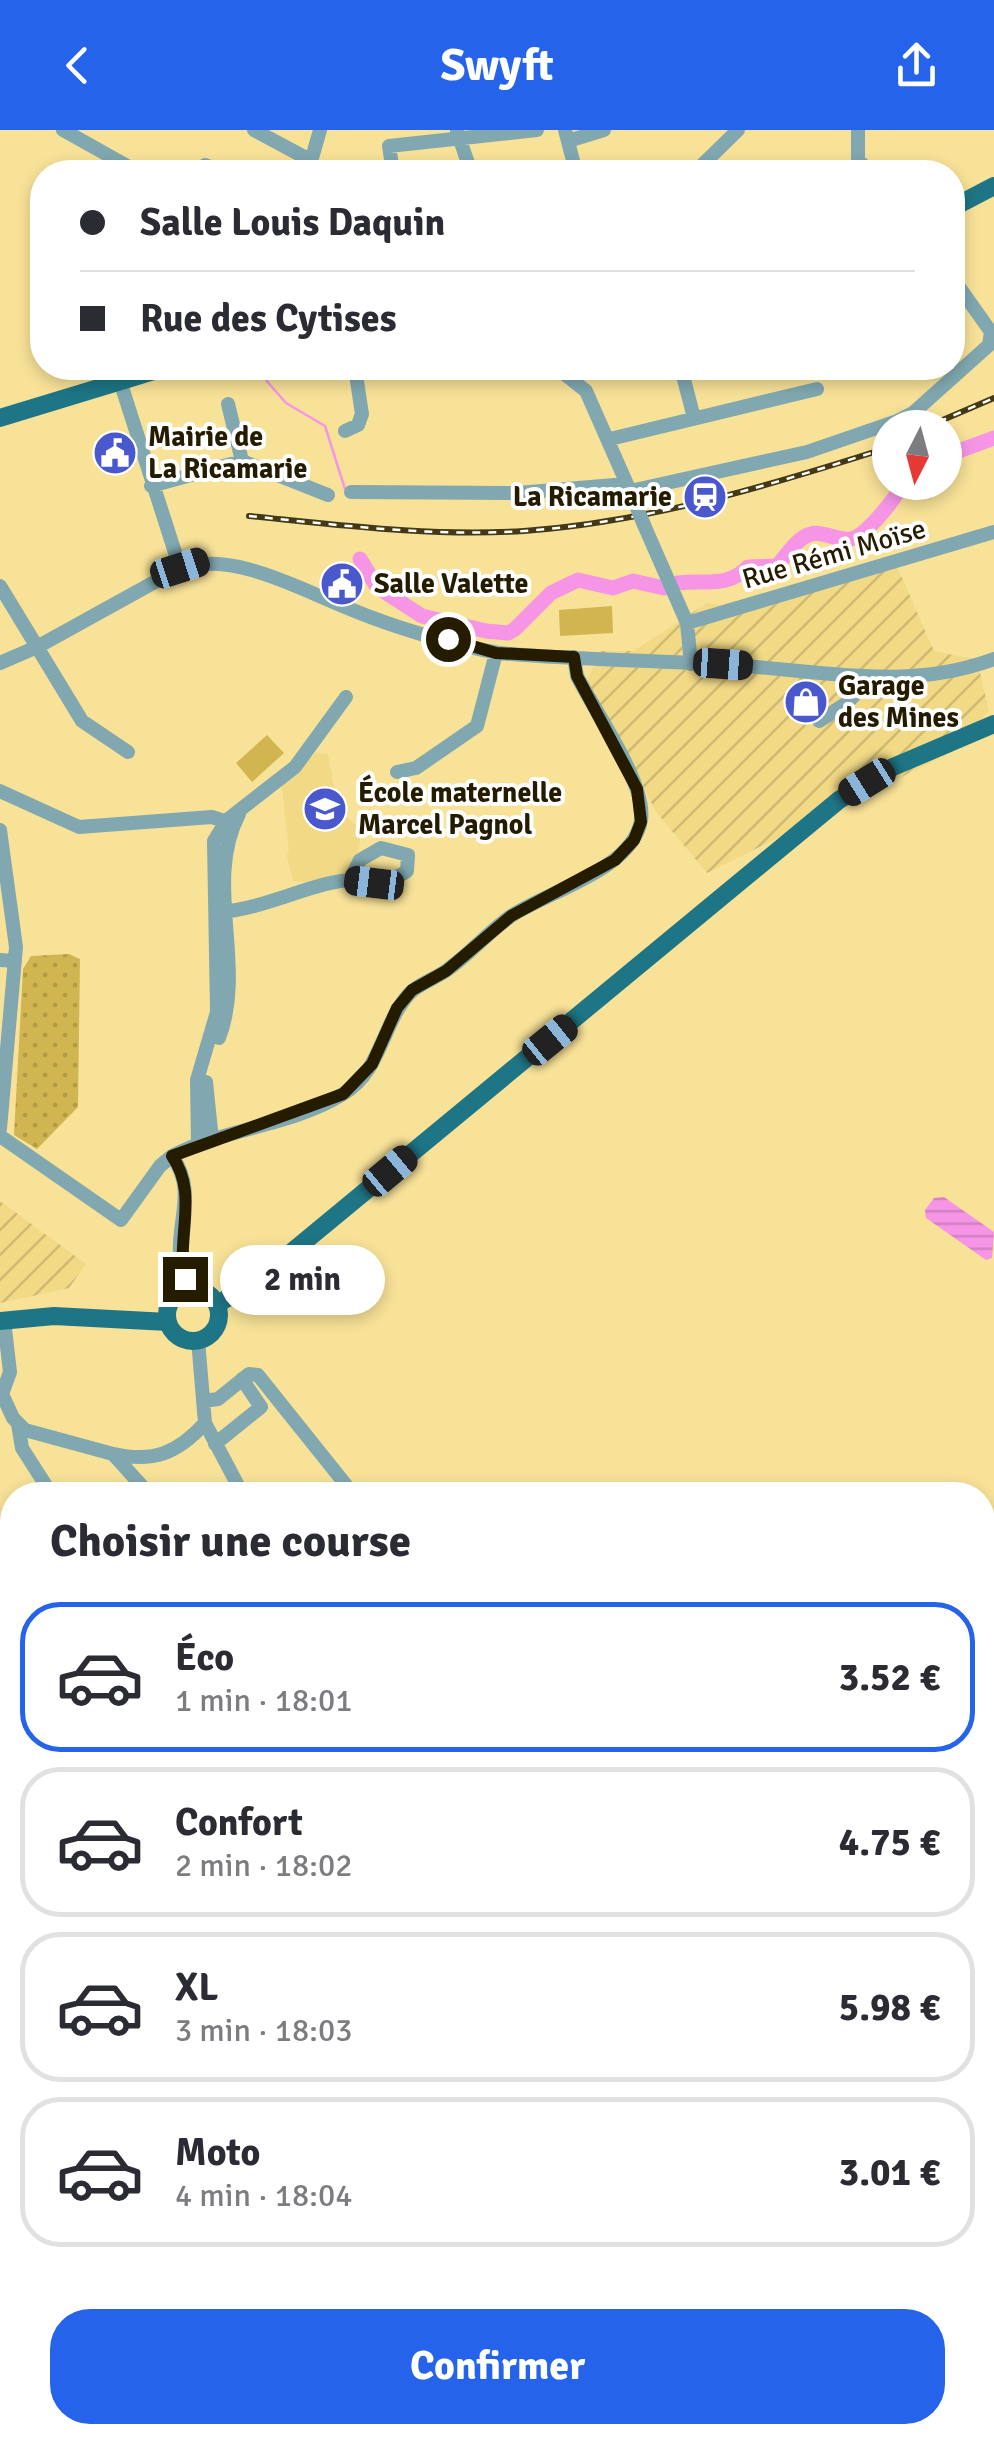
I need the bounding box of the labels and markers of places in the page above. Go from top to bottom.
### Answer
place label: Mairie de La Ricamarie [148,420,307,486]
public building icon: Mairie de La Ricamarie [92,430,138,476]
station icon: La Ricamarie [682,474,728,520]
place label: La Ricamarie [513,480,672,514]
public building icon: Salle Valette [319,561,365,607]
place label: Salle Valette [374,567,528,601]
place label: Garage des Mines [838,669,959,735]
shop icon: Garage des Mines [783,679,829,725]
place label: École maternelle Marcel Pagnol [358,774,562,842]
school or university icon: École maternelle Marcel Pagnol [302,786,348,832]

